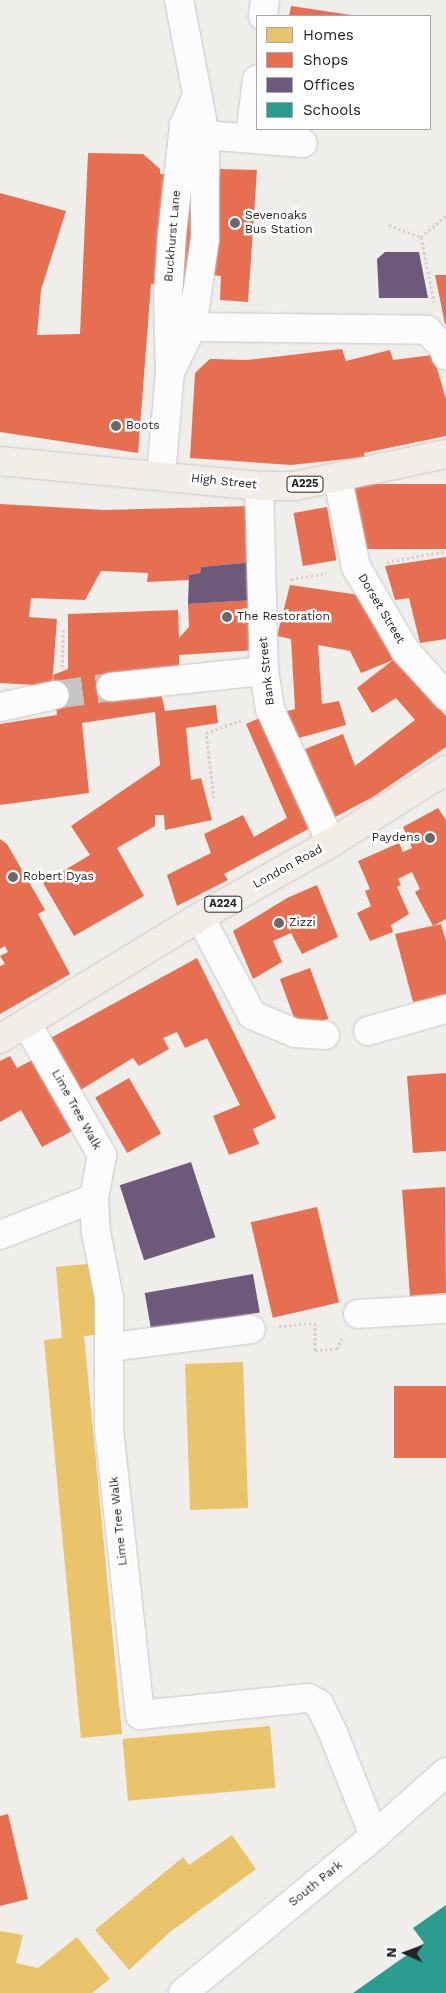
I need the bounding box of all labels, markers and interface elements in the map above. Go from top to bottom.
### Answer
legend [256,15,431,130]
text: Homes [303,26,354,44]
text: Shops [303,51,348,69]
text: Offices [303,76,355,94]
text: Schools [303,101,361,119]
street label: Buckhurst Lane [162,190,184,282]
place label: Sevenoaks Bus Station [245,209,313,237]
marker: Sevenoaks Bus Station [229,217,241,229]
place label: Boots [126,419,159,433]
marker: Boots [110,420,122,432]
street label: High Street [190,471,258,493]
road number: A225 [286,476,324,492]
street label: Dorset Street [355,572,407,646]
place label: The Restoration [237,610,330,624]
marker: The Restoration [221,611,233,623]
street label: Bank Street [256,636,278,706]
place label: Paydens [372,831,420,845]
marker: Paydens [424,832,436,844]
street label: London Road [251,842,325,892]
place label: Robert Dyas [23,870,94,884]
marker: Robert Dyas [7,871,19,883]
road number: A224 [203,896,243,912]
place label: Zizzi [289,916,316,930]
marker: Zizzi [273,917,285,929]
street label: Lime Tree Walk [48,1067,104,1153]
street label: Lime Tree Walk [107,1475,131,1567]
street label: South Park [286,1858,346,1910]
north arrow [381,1928,431,1978]
text: N [383,1947,399,1958]

